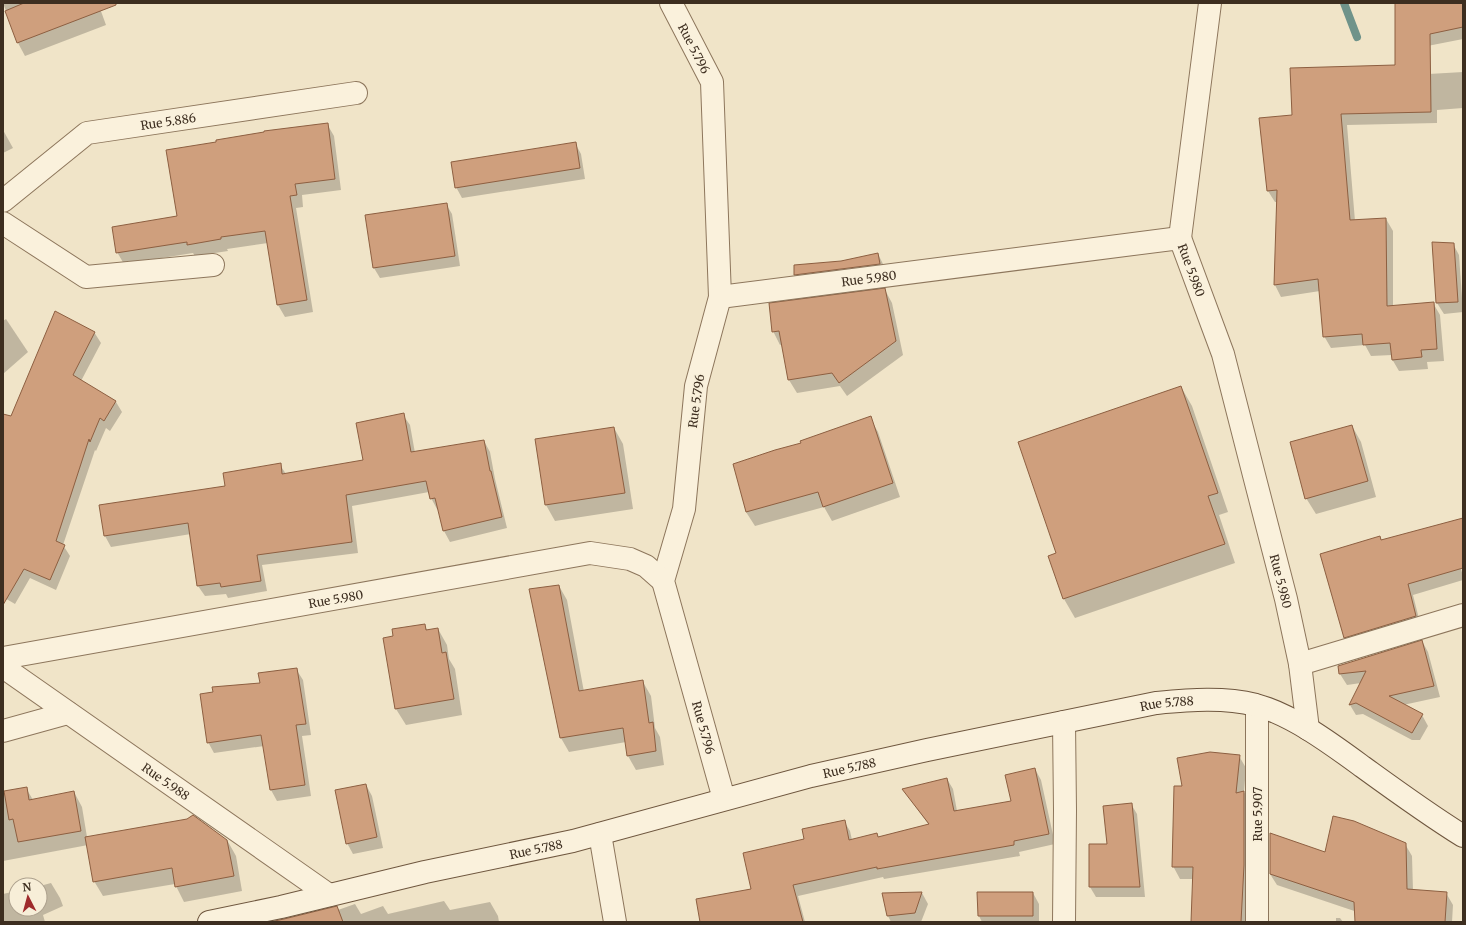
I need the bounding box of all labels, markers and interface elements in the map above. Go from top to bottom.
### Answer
street label: Rue 5.796 [675,21,714,76]
street label: Rue 5.886 [139,109,197,132]
street label: Rue 5.980 [1175,242,1209,299]
street label: Rue 5.980 [840,267,897,289]
street label: Rue 5.796 [685,373,707,429]
street label: Rue 5.980 [1267,552,1295,610]
street label: Rue 5.980 [307,586,365,611]
street label: Rue 5.788 [1138,693,1194,714]
street label: Rue 5.796 [689,699,719,756]
street label: Rue 5.788 [821,754,877,781]
street label: Rue 5.988 [139,759,193,803]
street label: Rue 5.907 [1250,786,1265,841]
street label: Rue 5.788 [508,836,564,862]
north arrow [8,877,48,917]
text: N [22,880,32,894]

